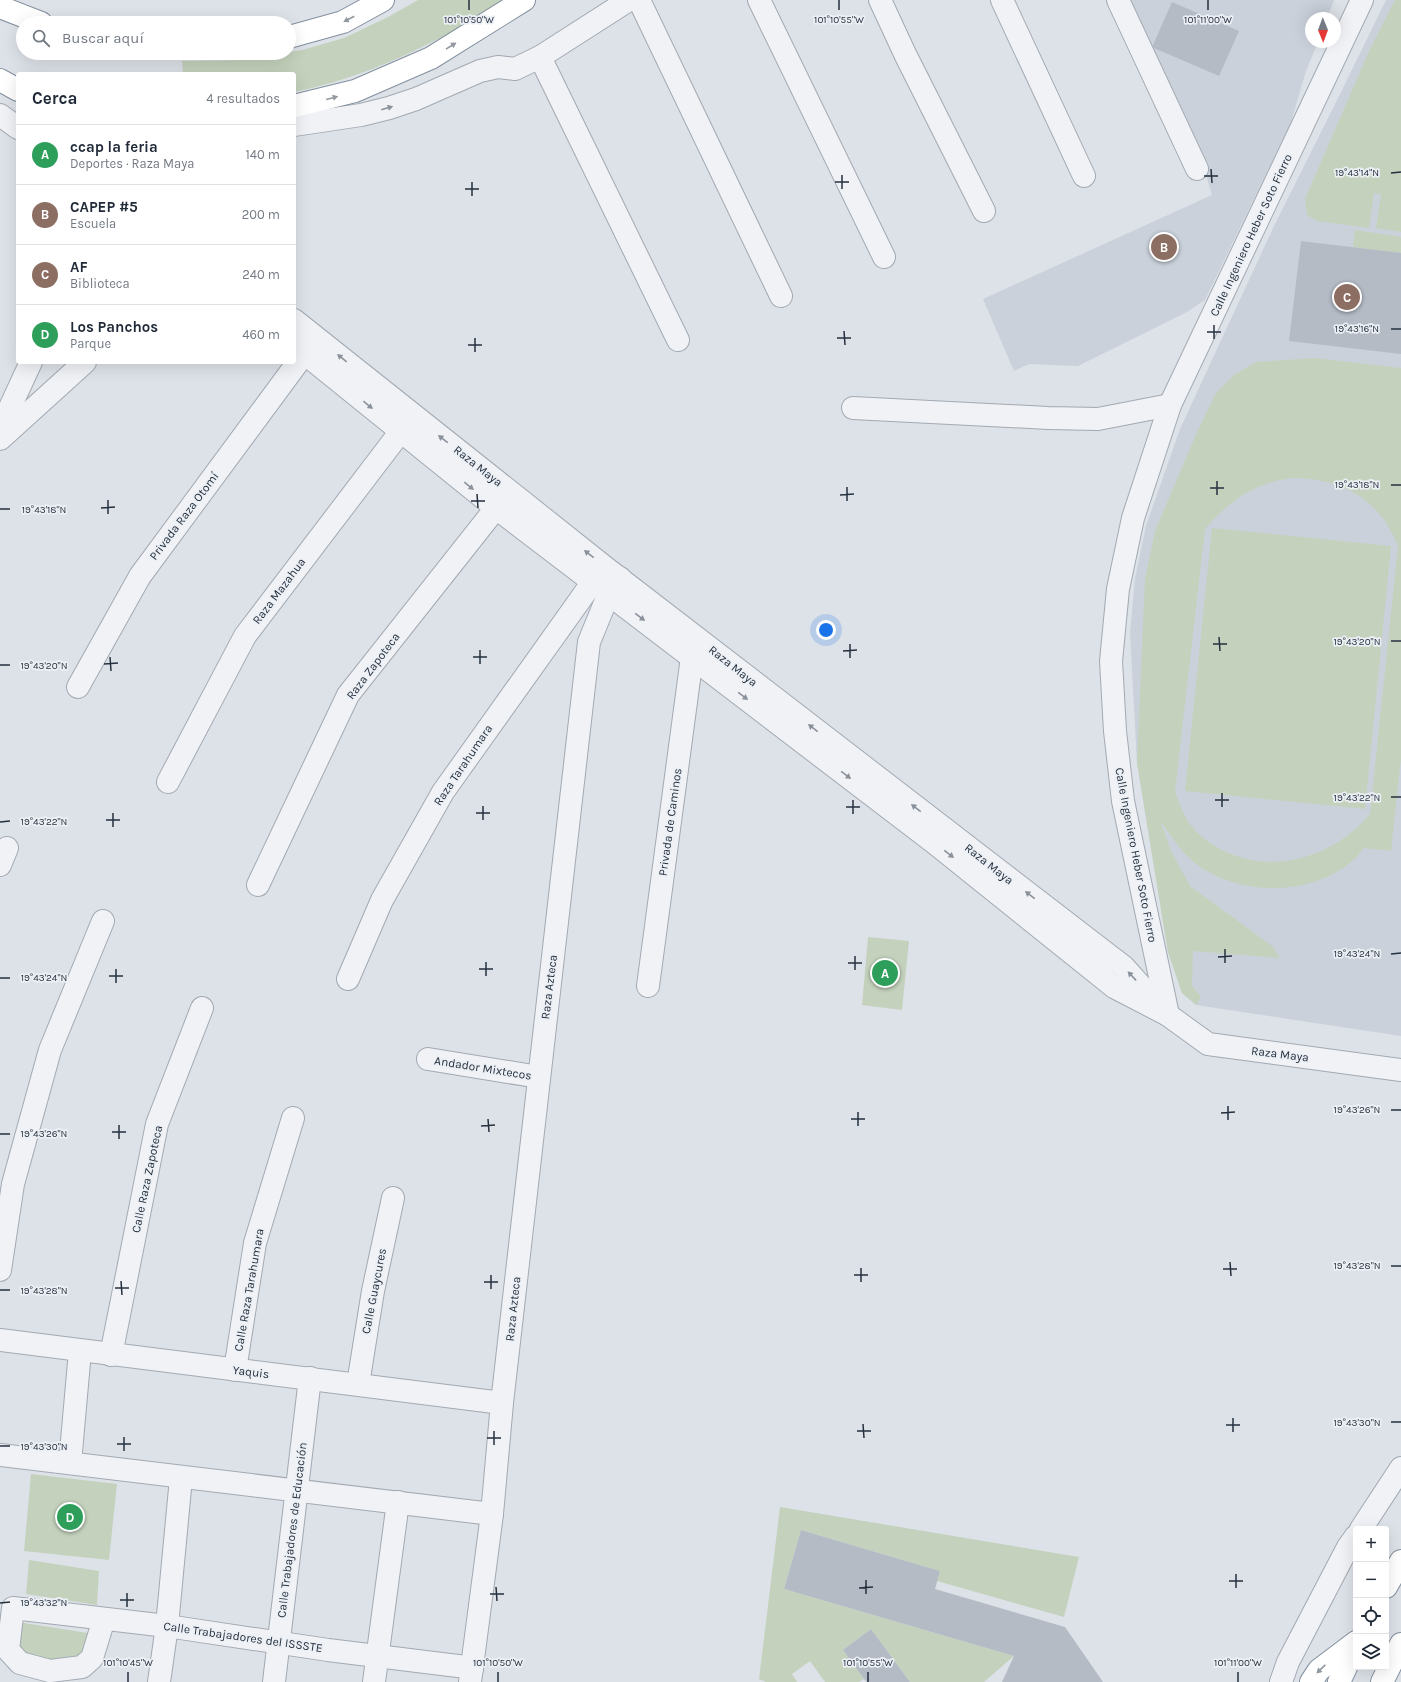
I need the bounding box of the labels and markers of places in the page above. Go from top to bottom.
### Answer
pin: B [1151,232,1177,262]
pin: C [1334,282,1360,312]
pin: A [872,958,898,988]
pin: D [57,1502,83,1532]

